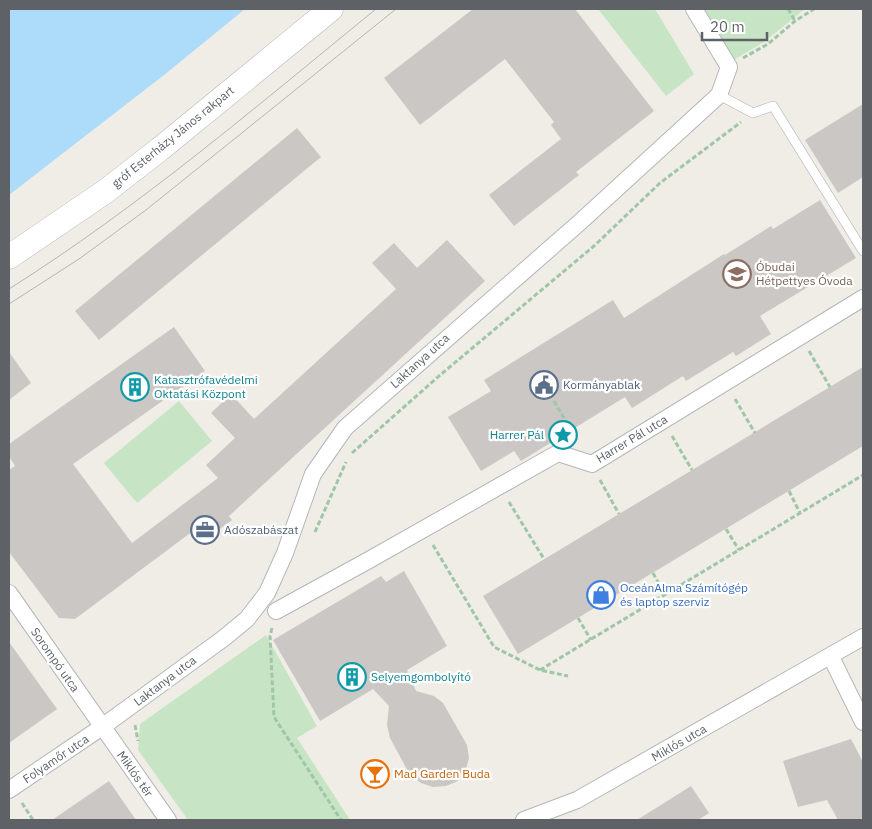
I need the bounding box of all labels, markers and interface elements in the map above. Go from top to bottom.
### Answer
scale bar [702,10,767,42]
text: 20 m [710,17,745,36]
street label: gróf Esterházy János rakpart [108,83,237,191]
school or university icon: Óbudai Hétpettyes Óvoda [722,259,752,289]
place label: Óbudai Hétpettyes Óvoda [756,259,853,288]
street label: Laktanya utca [387,330,453,391]
public building icon: Kormányablak [529,370,559,400]
building icon: Katasztrófavédelmi Oktatási Központ [120,372,150,402]
place label: Katasztrófavédelmi Oktatási Központ [154,372,258,401]
place label: Kormányablak [563,377,641,392]
street label: Harrer Pál utca [593,411,671,466]
place icon: Harrer Pál [548,420,578,450]
place label: Harrer Pál [490,427,544,442]
office icon: Adószabászat [190,515,220,545]
place label: Adószabászat [224,522,298,537]
shop icon: OceánAlma Számítógép és laptop szerviz [586,580,616,610]
place label: OceánAlma Számítógép és laptop szerviz [620,580,748,609]
street label: Sorompó utca [28,625,83,695]
street label: Laktanya utca [130,652,199,709]
building icon: Selyemgombolyító [337,662,367,692]
place label: Selyemgombolyító [371,669,471,684]
street label: Miklós utca [649,720,709,764]
street label: Folyamőr utca [20,731,92,786]
street label: Miklós tér [114,748,157,800]
bar icon: Mad Garden Buda [360,759,390,789]
place label: Mad Garden Buda [394,766,491,781]

